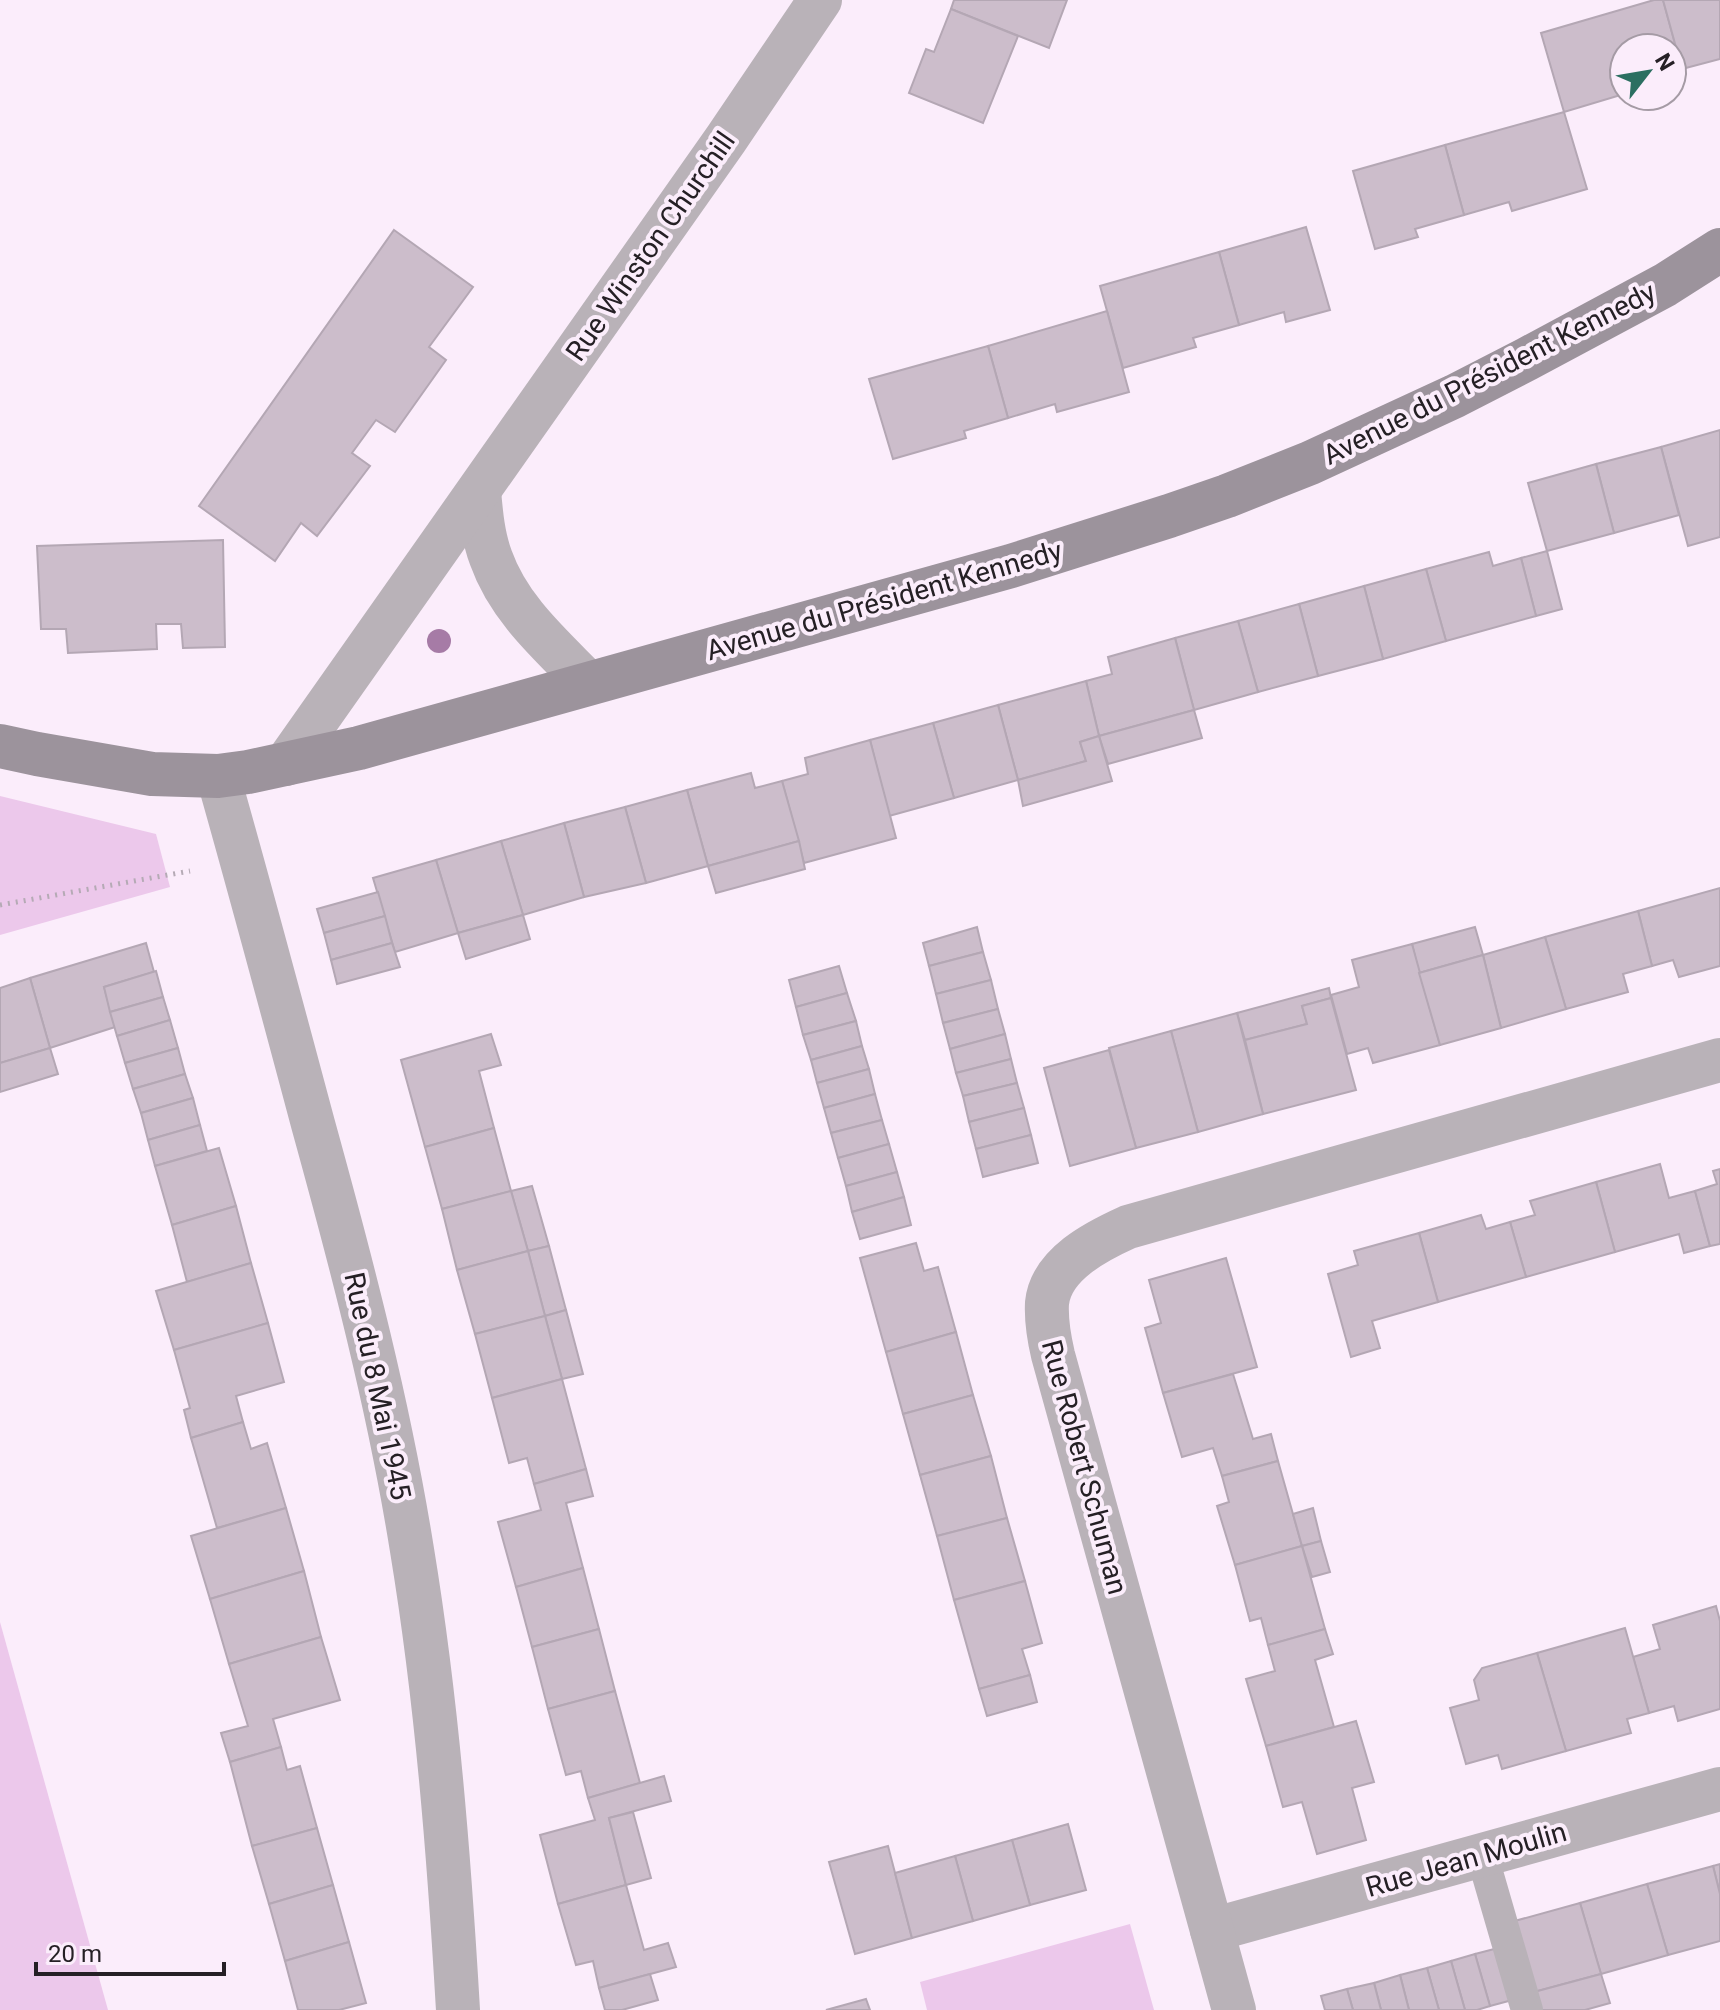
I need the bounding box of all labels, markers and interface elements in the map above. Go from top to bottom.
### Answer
north arrow [1608,32,1688,112]
text: N [1650,49,1679,75]
street label: Rue Winston Churchill [559,125,742,367]
street label: Avenue du Président Kennedy [1317,275,1661,472]
street label: Avenue du Président Kennedy [702,534,1066,667]
street label: Rue du 8 Mai 1945 [337,1269,418,1503]
street label: Rue Robert Schuman [1035,1336,1134,1598]
street label: Rue Jean Moulin [1362,1815,1570,1904]
scale bar [36,1926,224,1976]
text: 20 m [48,1940,102,1968]

